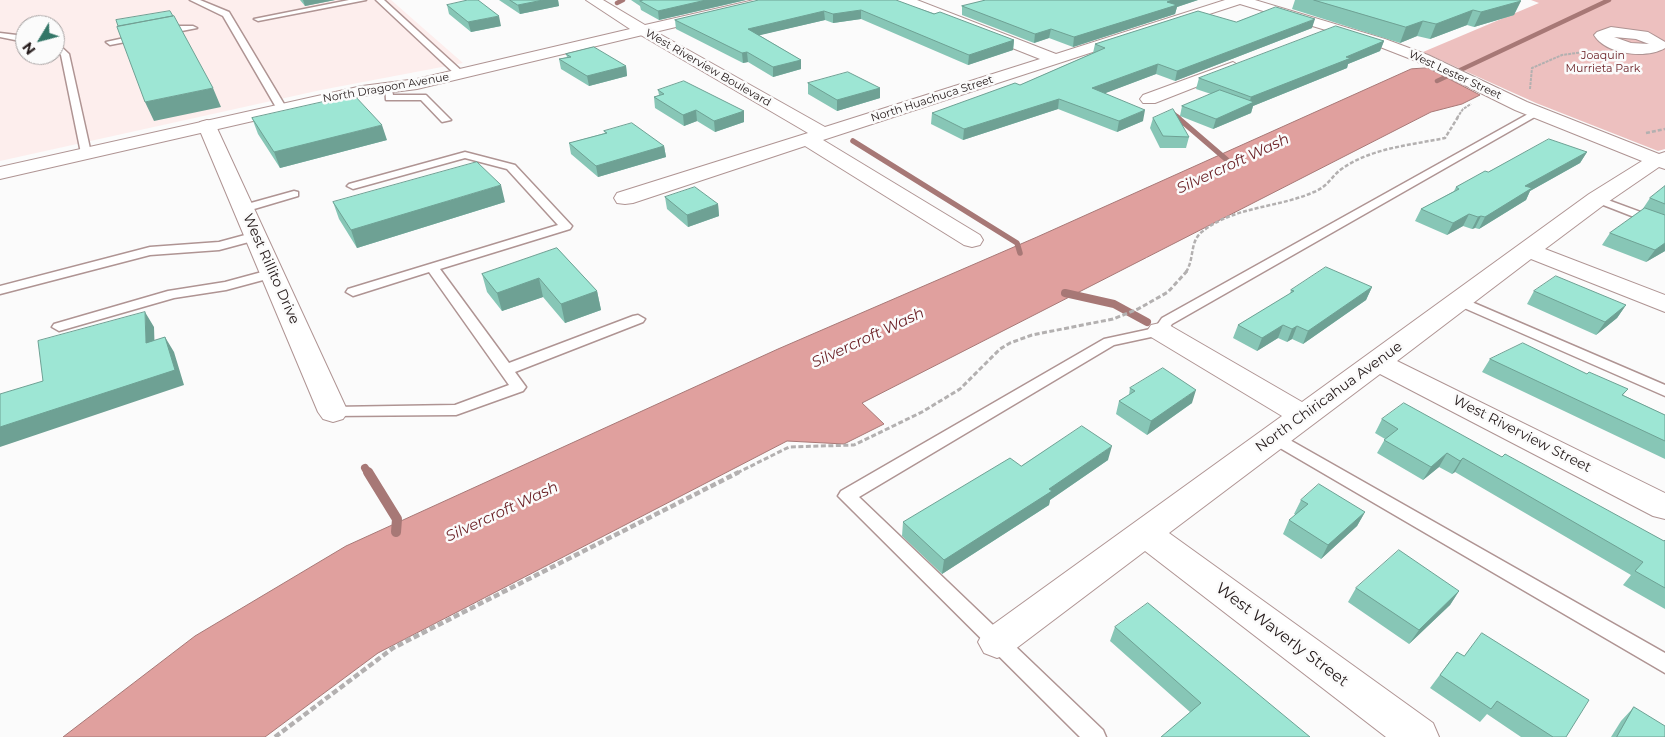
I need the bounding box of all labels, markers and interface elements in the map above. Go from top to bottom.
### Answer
north arrow [15,15,65,65]
street label: West Riverview Boulevard [643,27,773,109]
text: N [18,38,39,58]
street label: West Lester Street [1407,48,1503,102]
park label: Joaquin Murrieta Park [1566,49,1640,75]
street label: North Dragoon Avenue [322,70,450,106]
street label: North Huachuca Street [869,73,995,125]
water label: Silvercroft Wash [1174,130,1292,198]
street label: West Rillito Drive [239,211,303,327]
water label: Silvercroft Wash [809,304,927,372]
street label: North Chiricahua Avenue [1252,338,1406,456]
street label: West Riverview Street [1450,392,1594,476]
water label: Silvercroft Wash [443,478,561,546]
street label: West Waverly Street [1212,579,1352,691]

